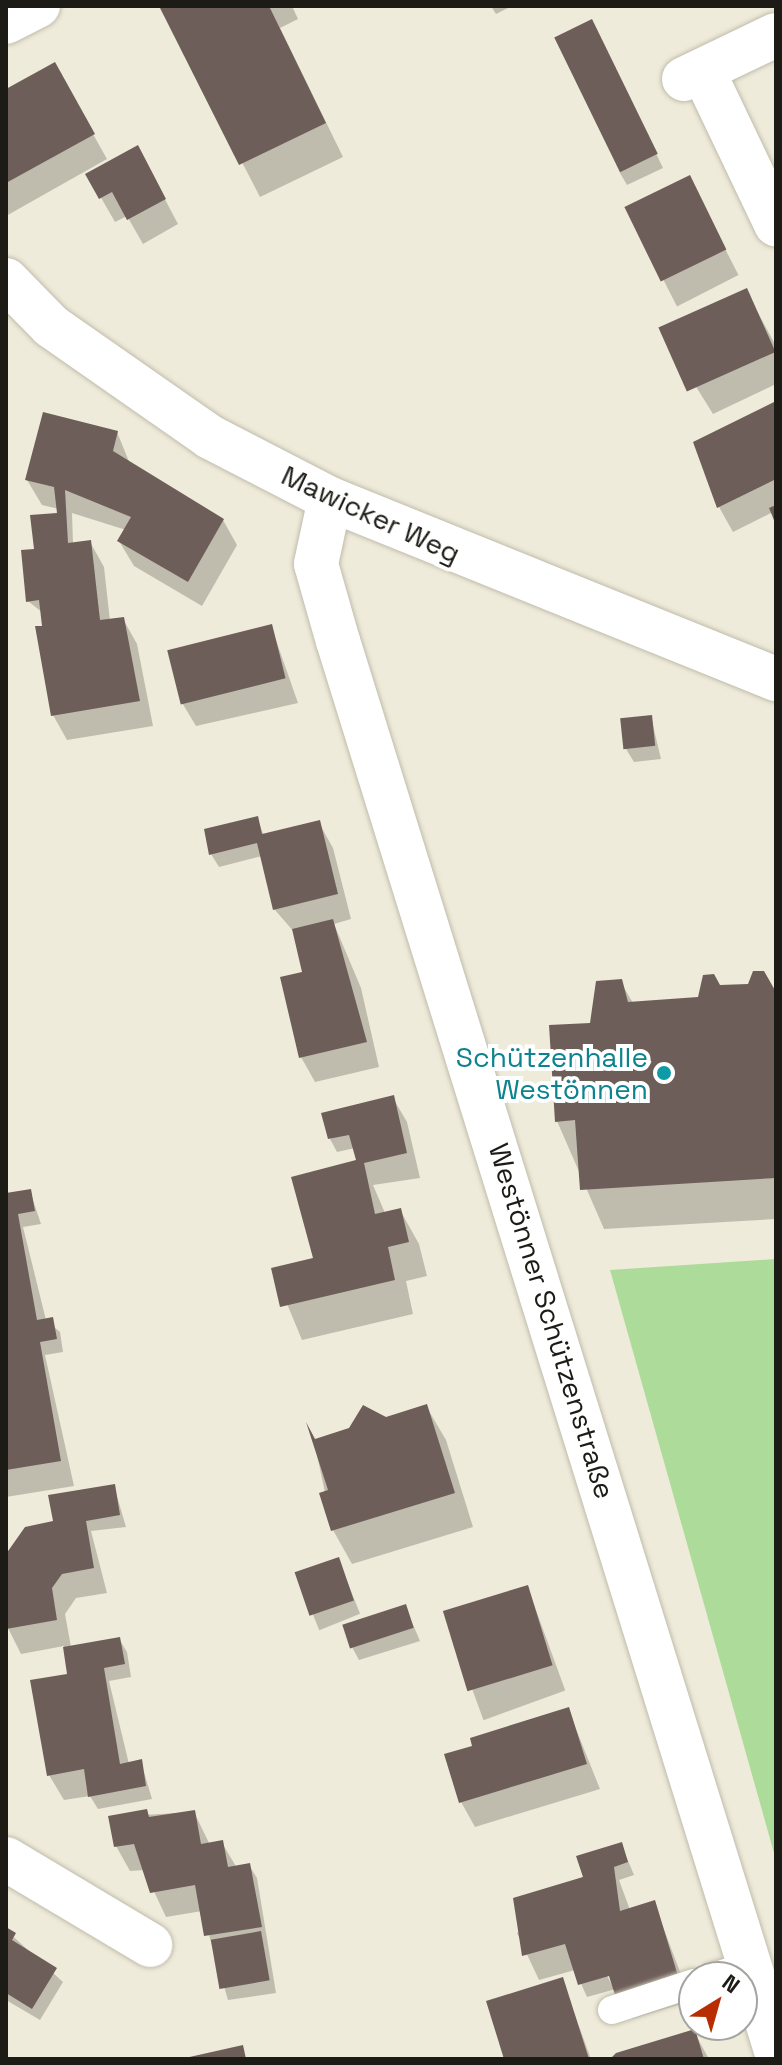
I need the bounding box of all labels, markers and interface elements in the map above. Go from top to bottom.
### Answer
street label: Mawicker Weg [276,458,466,570]
place label: Schützenhalle Westönnen [456,1040,648,1106]
marker: Schützenhalle Westönnen [655,1064,673,1082]
street label: Westönner Schützenstraße [482,1139,622,1503]
north arrow [678,1961,758,2041]
text: N [717,1968,746,1999]

